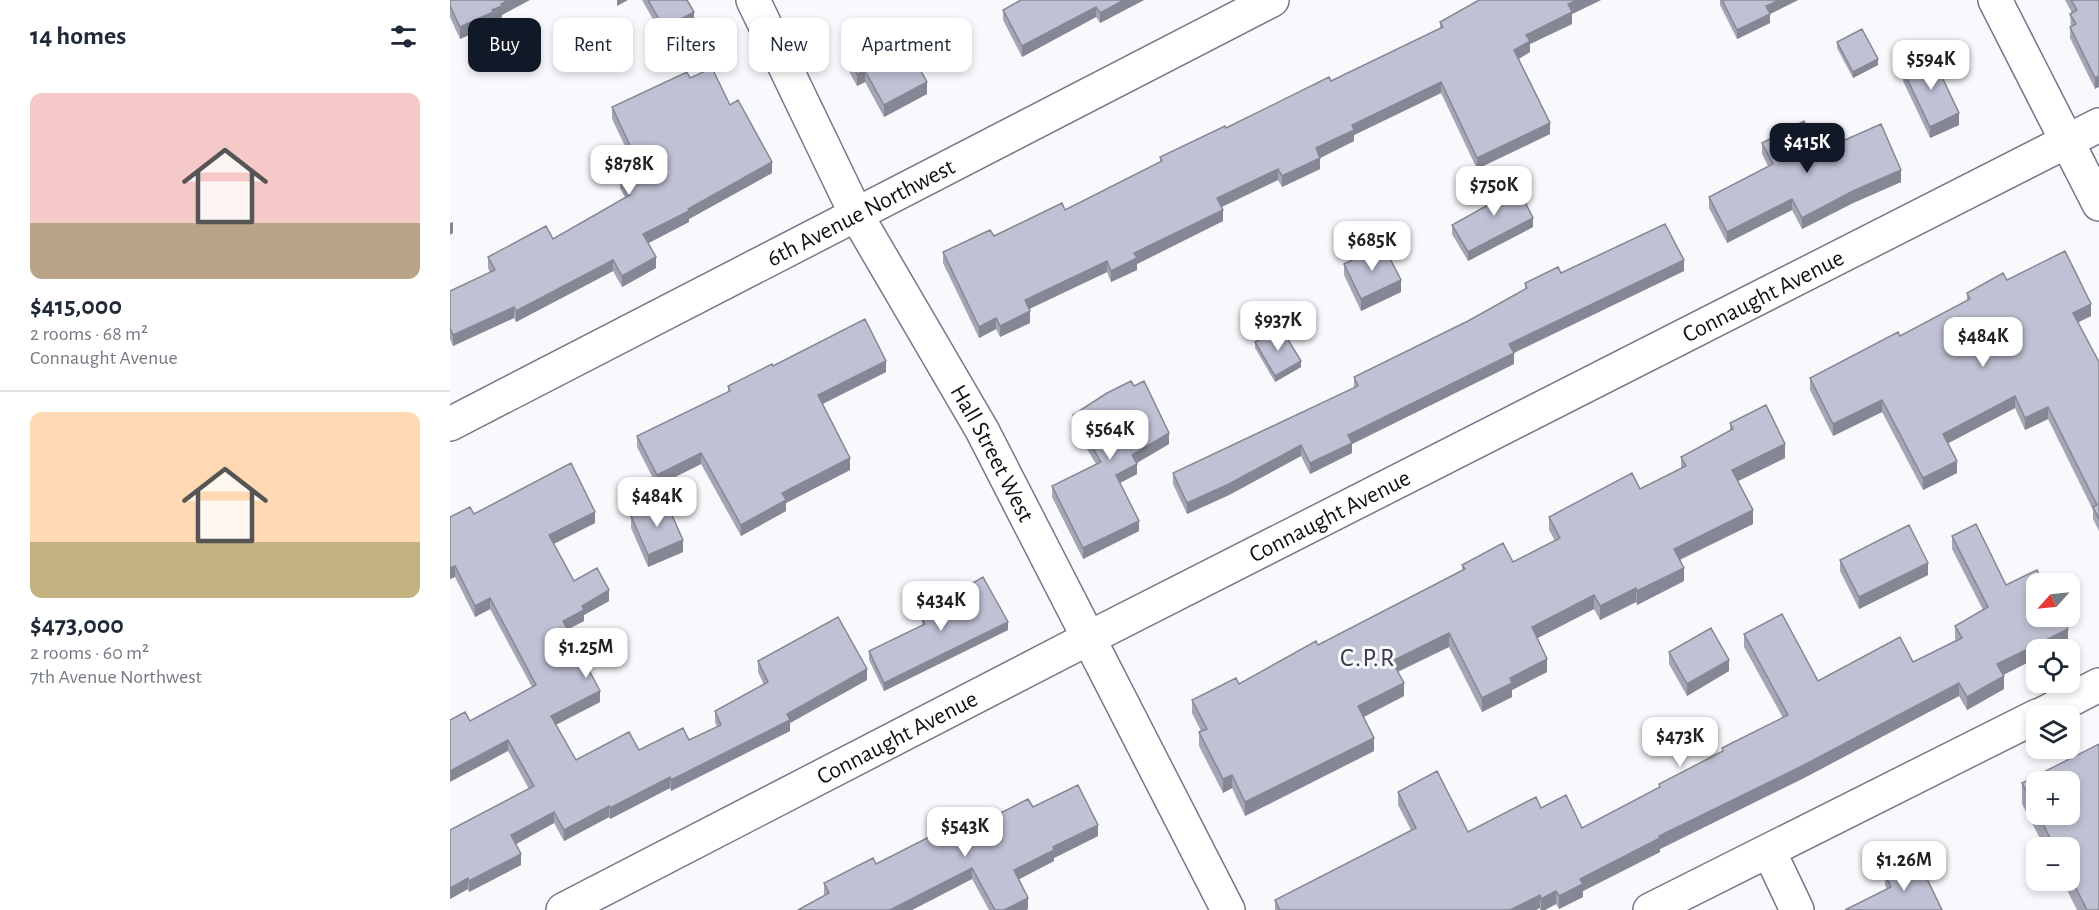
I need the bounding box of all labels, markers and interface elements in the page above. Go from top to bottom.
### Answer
chip: Buy [468,18,541,72]
chip: Rent [553,18,633,72]
chip: Filters [645,18,737,72]
chip: New [749,18,829,72]
chip: Apartment [841,18,972,72]
icon: filters [387,20,420,53]
text: 14 homes [30,23,126,49]
pin: $594K [1889,40,1973,91]
text: $594K [1906,49,1956,69]
pin: $415K [1765,123,1849,174]
icon: home [171,132,279,240]
text: $415K [1784,132,1830,152]
pin: $878K [587,145,671,196]
text: $878K [604,154,654,174]
street label: 6th Avenue Northwest [763,155,959,271]
pin: $750K [1452,166,1536,217]
text: $750K [1470,175,1518,195]
pin: $685K [1330,221,1414,272]
text: $685K [1348,230,1396,250]
street label: Connaught Avenue [1679,246,1848,347]
text: $415,000 [30,293,122,319]
pin: $937K [1236,301,1320,352]
text: $937K [1254,310,1302,330]
pin: $484K [1941,317,2025,368]
text: 2 rooms · 68 m² [30,324,148,344]
text: $484K [1958,326,2008,346]
text: Connaught Avenue [30,348,178,368]
street label: Hall Street West [945,381,1038,526]
pin: $564K [1068,410,1152,461]
text: $564K [1085,419,1135,439]
icon: home [171,451,279,559]
street label: Connaught Avenue [1246,466,1414,568]
pin: $484K [615,477,699,528]
text: $484K [632,486,682,506]
north arrow [2026,573,2080,627]
map controls [2026,573,2080,891]
pin: $434K [899,581,983,632]
text: $434K [916,590,966,610]
text: $473,000 [30,612,124,638]
pin: $1.25M [537,628,635,679]
text: $1.25M [559,637,613,657]
button: locate [2026,639,2080,693]
text: 2 rooms · 60 m² [30,643,149,663]
district label: C.P.R [1340,645,1396,671]
text: 7th Avenue Northwest [30,667,202,687]
street label: Connaught Avenue [813,687,982,790]
button: layers [2026,705,2080,759]
pin: $473K [1638,717,1722,768]
text: $473K [1656,726,1704,746]
button: + [2026,771,2080,825]
pin: $543K [923,807,1007,858]
text: $543K [941,816,989,836]
button: − [2026,837,2080,891]
pin: $1.26M [1855,841,1953,892]
text: $1.26M [1876,850,1932,870]

